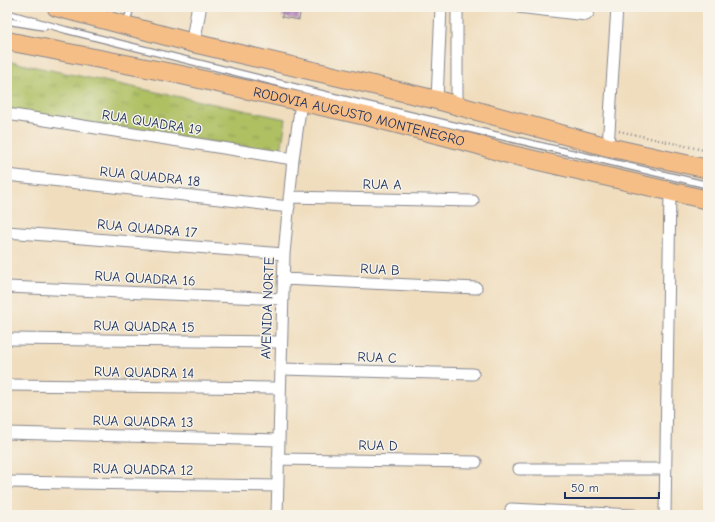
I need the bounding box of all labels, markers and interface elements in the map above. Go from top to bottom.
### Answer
street label: RODOVIA AUGUSTO MONTENEGRO [252,83,466,150]
street label: RUA QUADRA 19 [101,106,203,139]
street label: RUA QUADRA 18 [99,163,201,190]
street label: RUA A [362,176,402,193]
street label: RUA QUADRA 17 [96,216,198,241]
street label: AVENIDA NORTE [257,257,278,359]
street label: RUA B [360,260,400,279]
street label: RUA QUADRA 16 [94,267,196,290]
street label: RUA QUADRA 15 [93,317,195,336]
street label: RUA C [357,348,397,367]
street label: RUA QUADRA 14 [94,363,195,382]
street label: RUA QUADRA 13 [92,412,193,431]
street label: RUA D [358,437,398,454]
street label: RUA QUADRA 12 [92,460,194,479]
scale bar [565,474,659,500]
text: 50 m [571,481,599,495]

